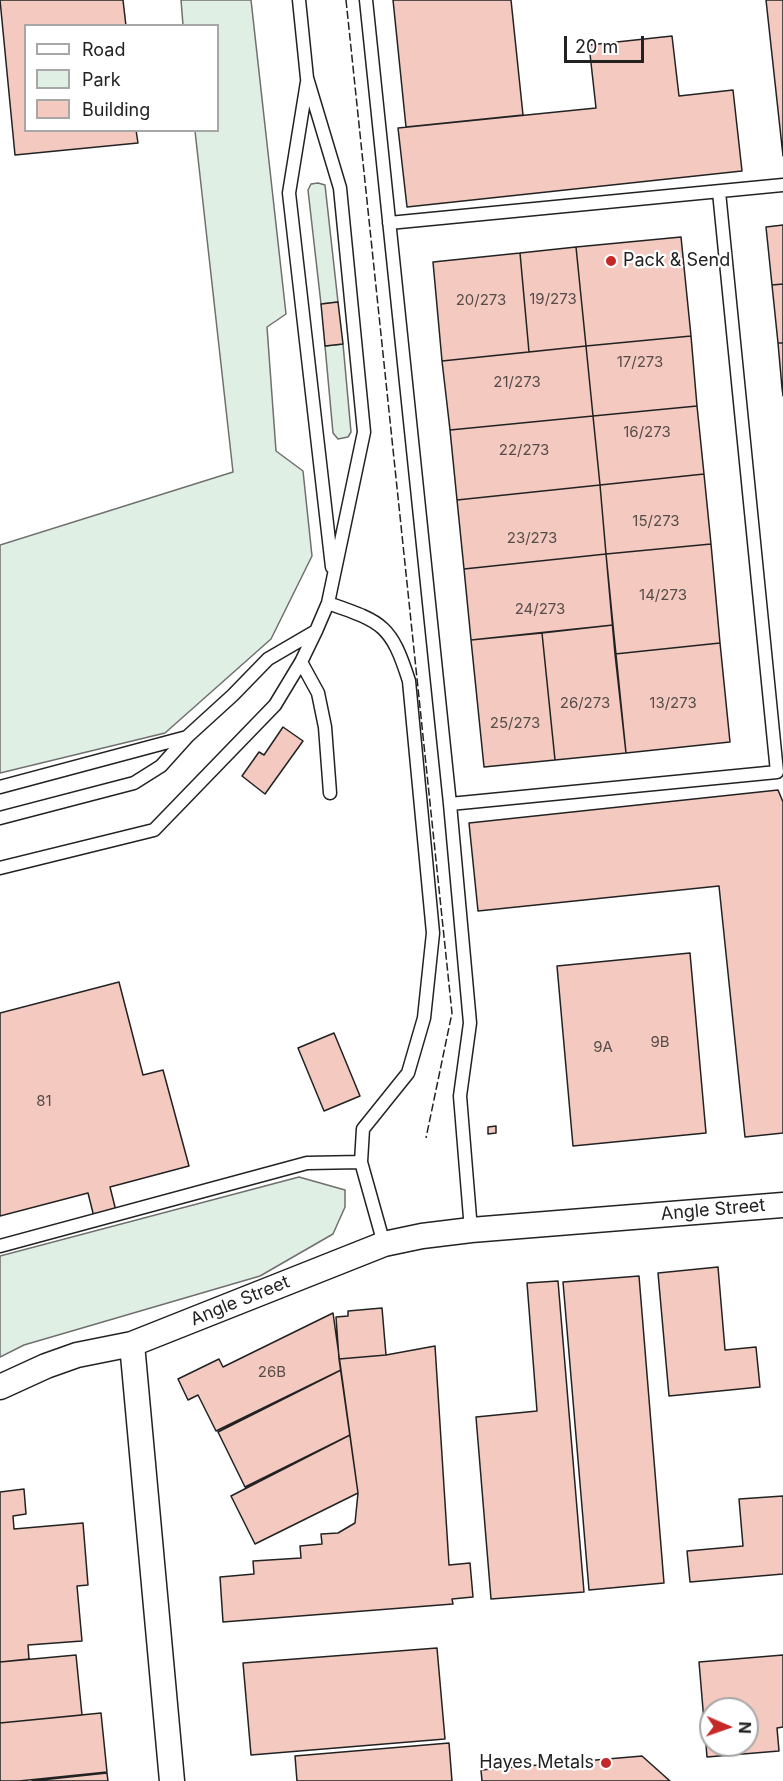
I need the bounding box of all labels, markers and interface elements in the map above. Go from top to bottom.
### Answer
legend [24,24,219,132]
scale bar [567,24,646,62]
text: 20 m [575,36,618,57]
text: Road [82,39,125,60]
text: Park [82,69,121,90]
text: Building [82,99,150,120]
place label: Pack & Send [623,250,730,272]
marker: Pack & Send [604,254,618,268]
house number: 19/273 [529,290,577,308]
house number: 20/273 [456,291,506,309]
house number: 17/273 [617,353,663,371]
house number: 21/273 [493,373,541,391]
house number: 16/273 [623,423,671,441]
house number: 22/273 [499,441,549,459]
house number: 15/273 [632,512,680,530]
house number: 23/273 [507,529,557,547]
house number: 14/273 [639,586,687,604]
house number: 24/273 [515,600,565,618]
house number: 26/273 [560,694,610,712]
house number: 13/273 [649,694,697,712]
house number: 25/273 [490,714,540,732]
house number: 9B [650,1033,670,1051]
house number: 9A [593,1038,613,1056]
house number: 81 [36,1092,52,1110]
street label: Angle Street [660,1195,766,1225]
street label: Angle Street [187,1271,293,1331]
house number: 26B [258,1363,286,1381]
north arrow [699,1697,759,1757]
text: N [735,1721,755,1734]
place label: Hayes Metals [479,1752,594,1774]
marker: Hayes Metals [599,1756,613,1770]

